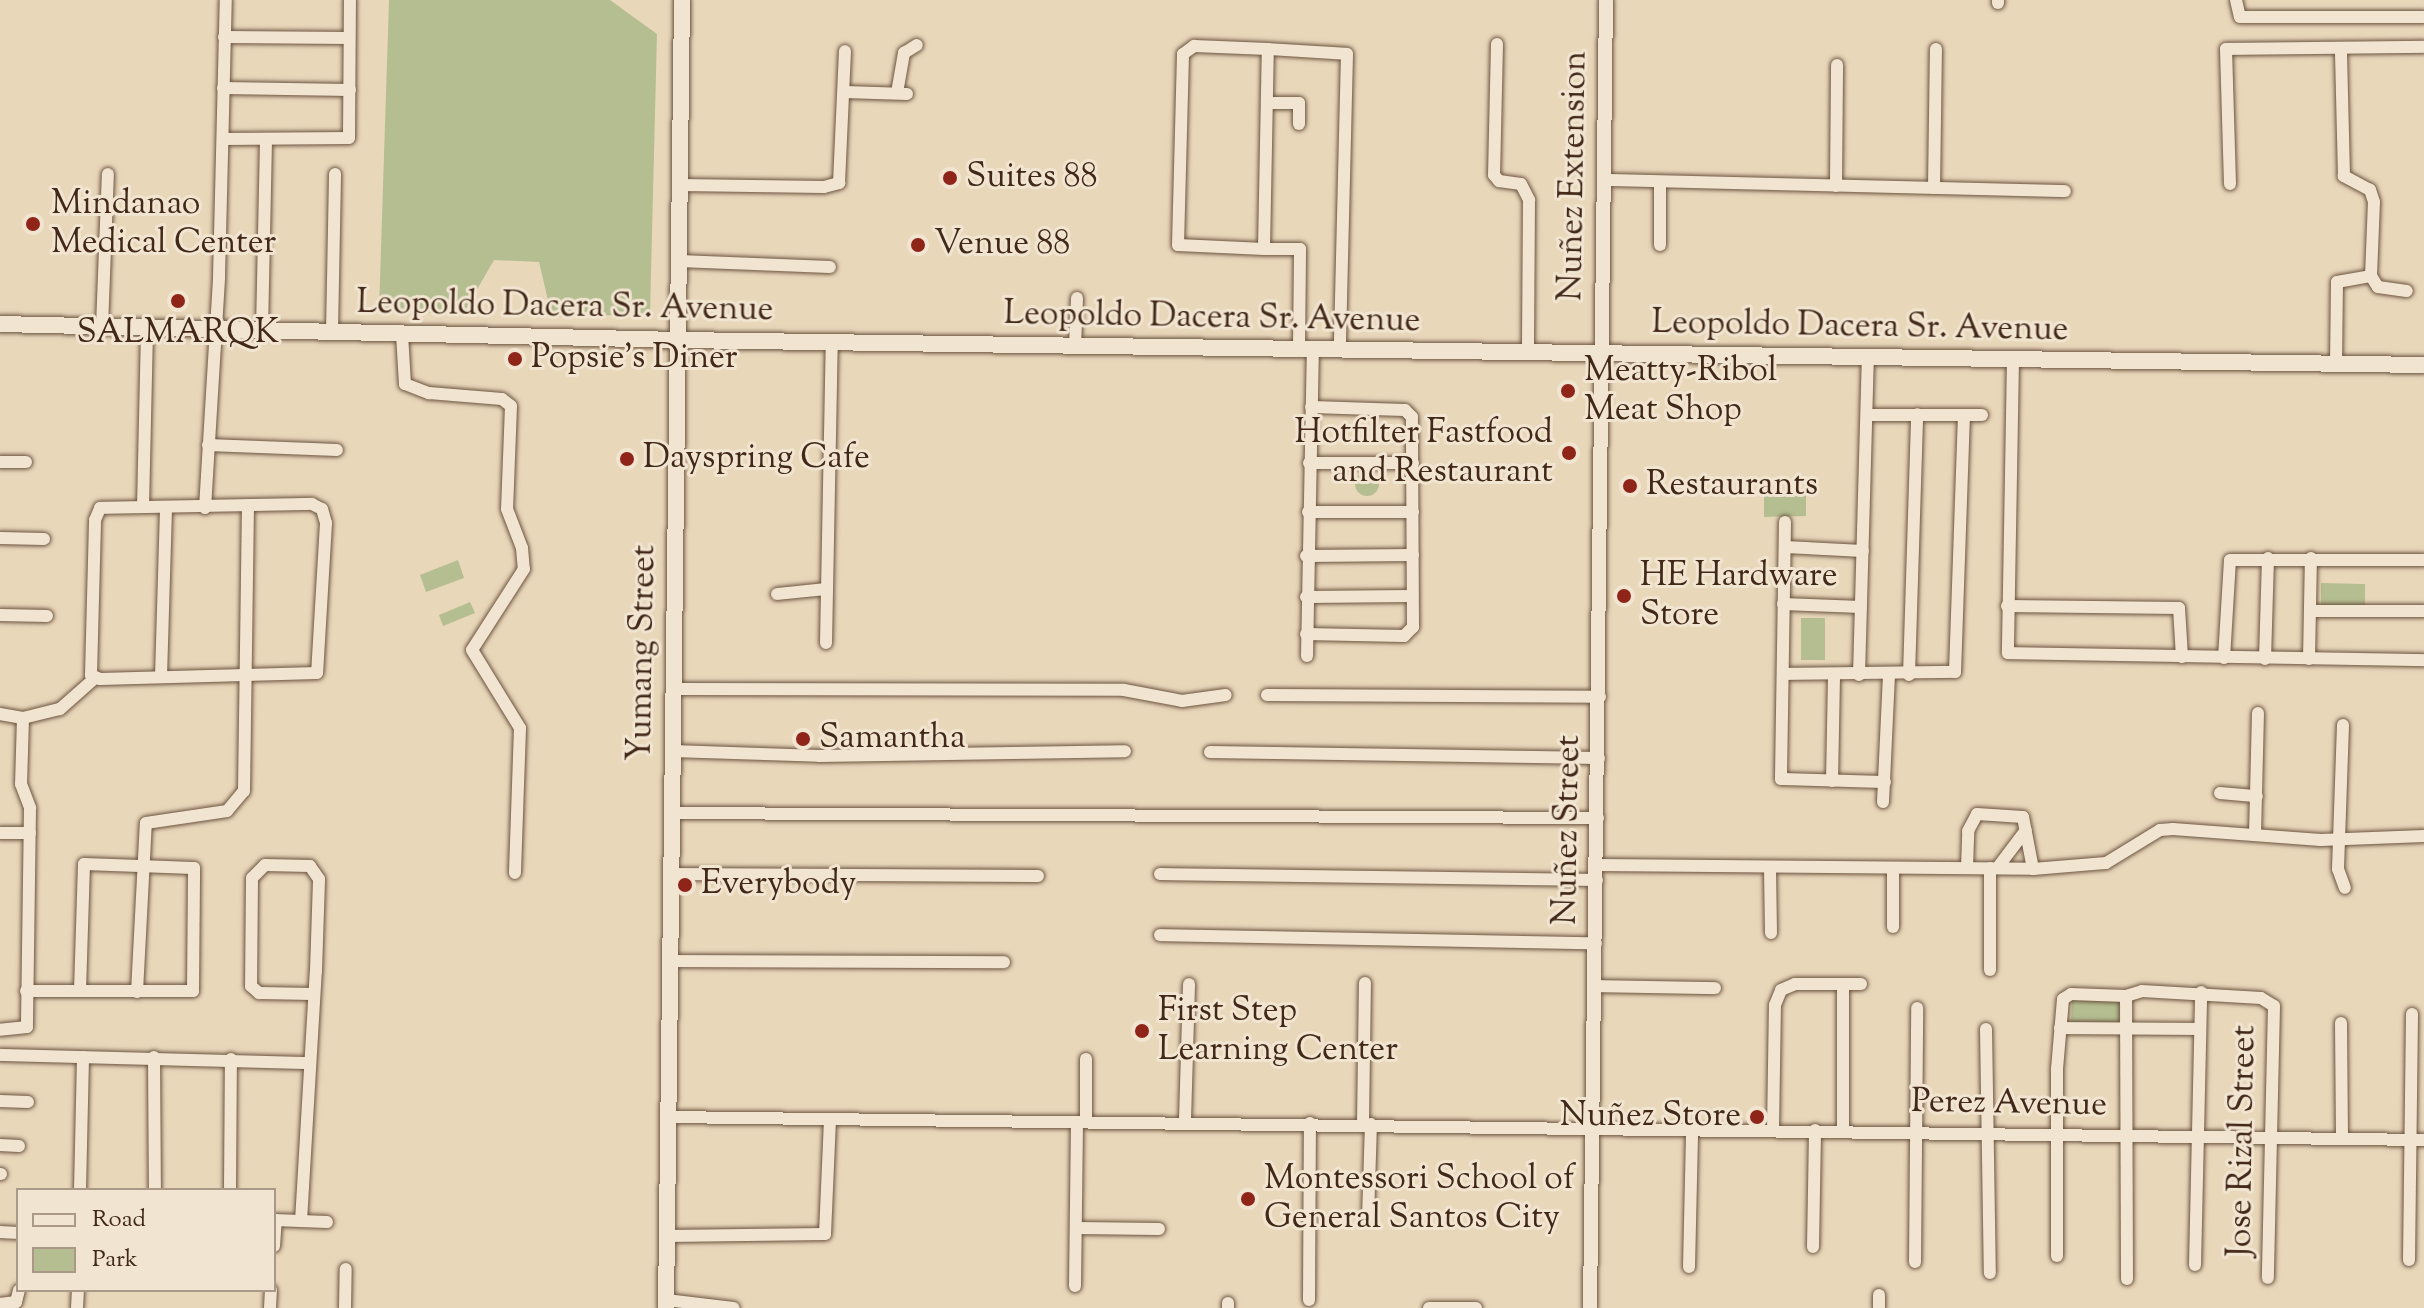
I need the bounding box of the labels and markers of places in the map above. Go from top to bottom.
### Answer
place label: Suites 88 [966,158,1097,198]
marker: Suites 88 [941,169,959,187]
place label: Mindanao Medical Center [51,184,276,264]
marker: Mindanao Medical Center [22,213,44,235]
place label: Venue 88 [934,225,1070,265]
marker: Venue 88 [909,236,927,254]
marker: SALMARQK [169,292,187,310]
place label: SALMARQK [77,314,279,354]
place label: Popsie's Diner [531,339,738,379]
marker: Popsie's Diner [506,350,524,368]
place label: Meatty-Ribol Meat Shop [1584,351,1777,430]
marker: Meatty-Ribol Meat Shop [1559,382,1577,400]
place label: Hotfilter Fastfood and Restaurant [1295,413,1553,492]
place label: Dayspring Cafe [643,439,870,479]
marker: Hotfilter Fastfood and Restaurant [1560,444,1578,462]
marker: Dayspring Cafe [618,450,636,468]
place label: Restaurants [1646,466,1818,506]
marker: Restaurants [1621,477,1639,495]
place label: HE Hardware Store [1640,556,1838,636]
marker: HE Hardware Store [1615,587,1633,605]
place label: Samantha [819,719,966,759]
marker: Samantha [794,730,812,748]
place label: Everybody [701,865,857,905]
marker: Everybody [676,876,694,894]
place label: First Step Learning Center [1158,991,1398,1070]
marker: First Step Learning Center [1133,1022,1151,1040]
place label: Nuñez Store [1560,1097,1741,1137]
marker: Nuñez Store [1748,1108,1766,1126]
place label: Montessori School of General Santos City [1264,1159,1575,1238]
marker: Montessori School of General Santos City [1239,1190,1257,1208]

